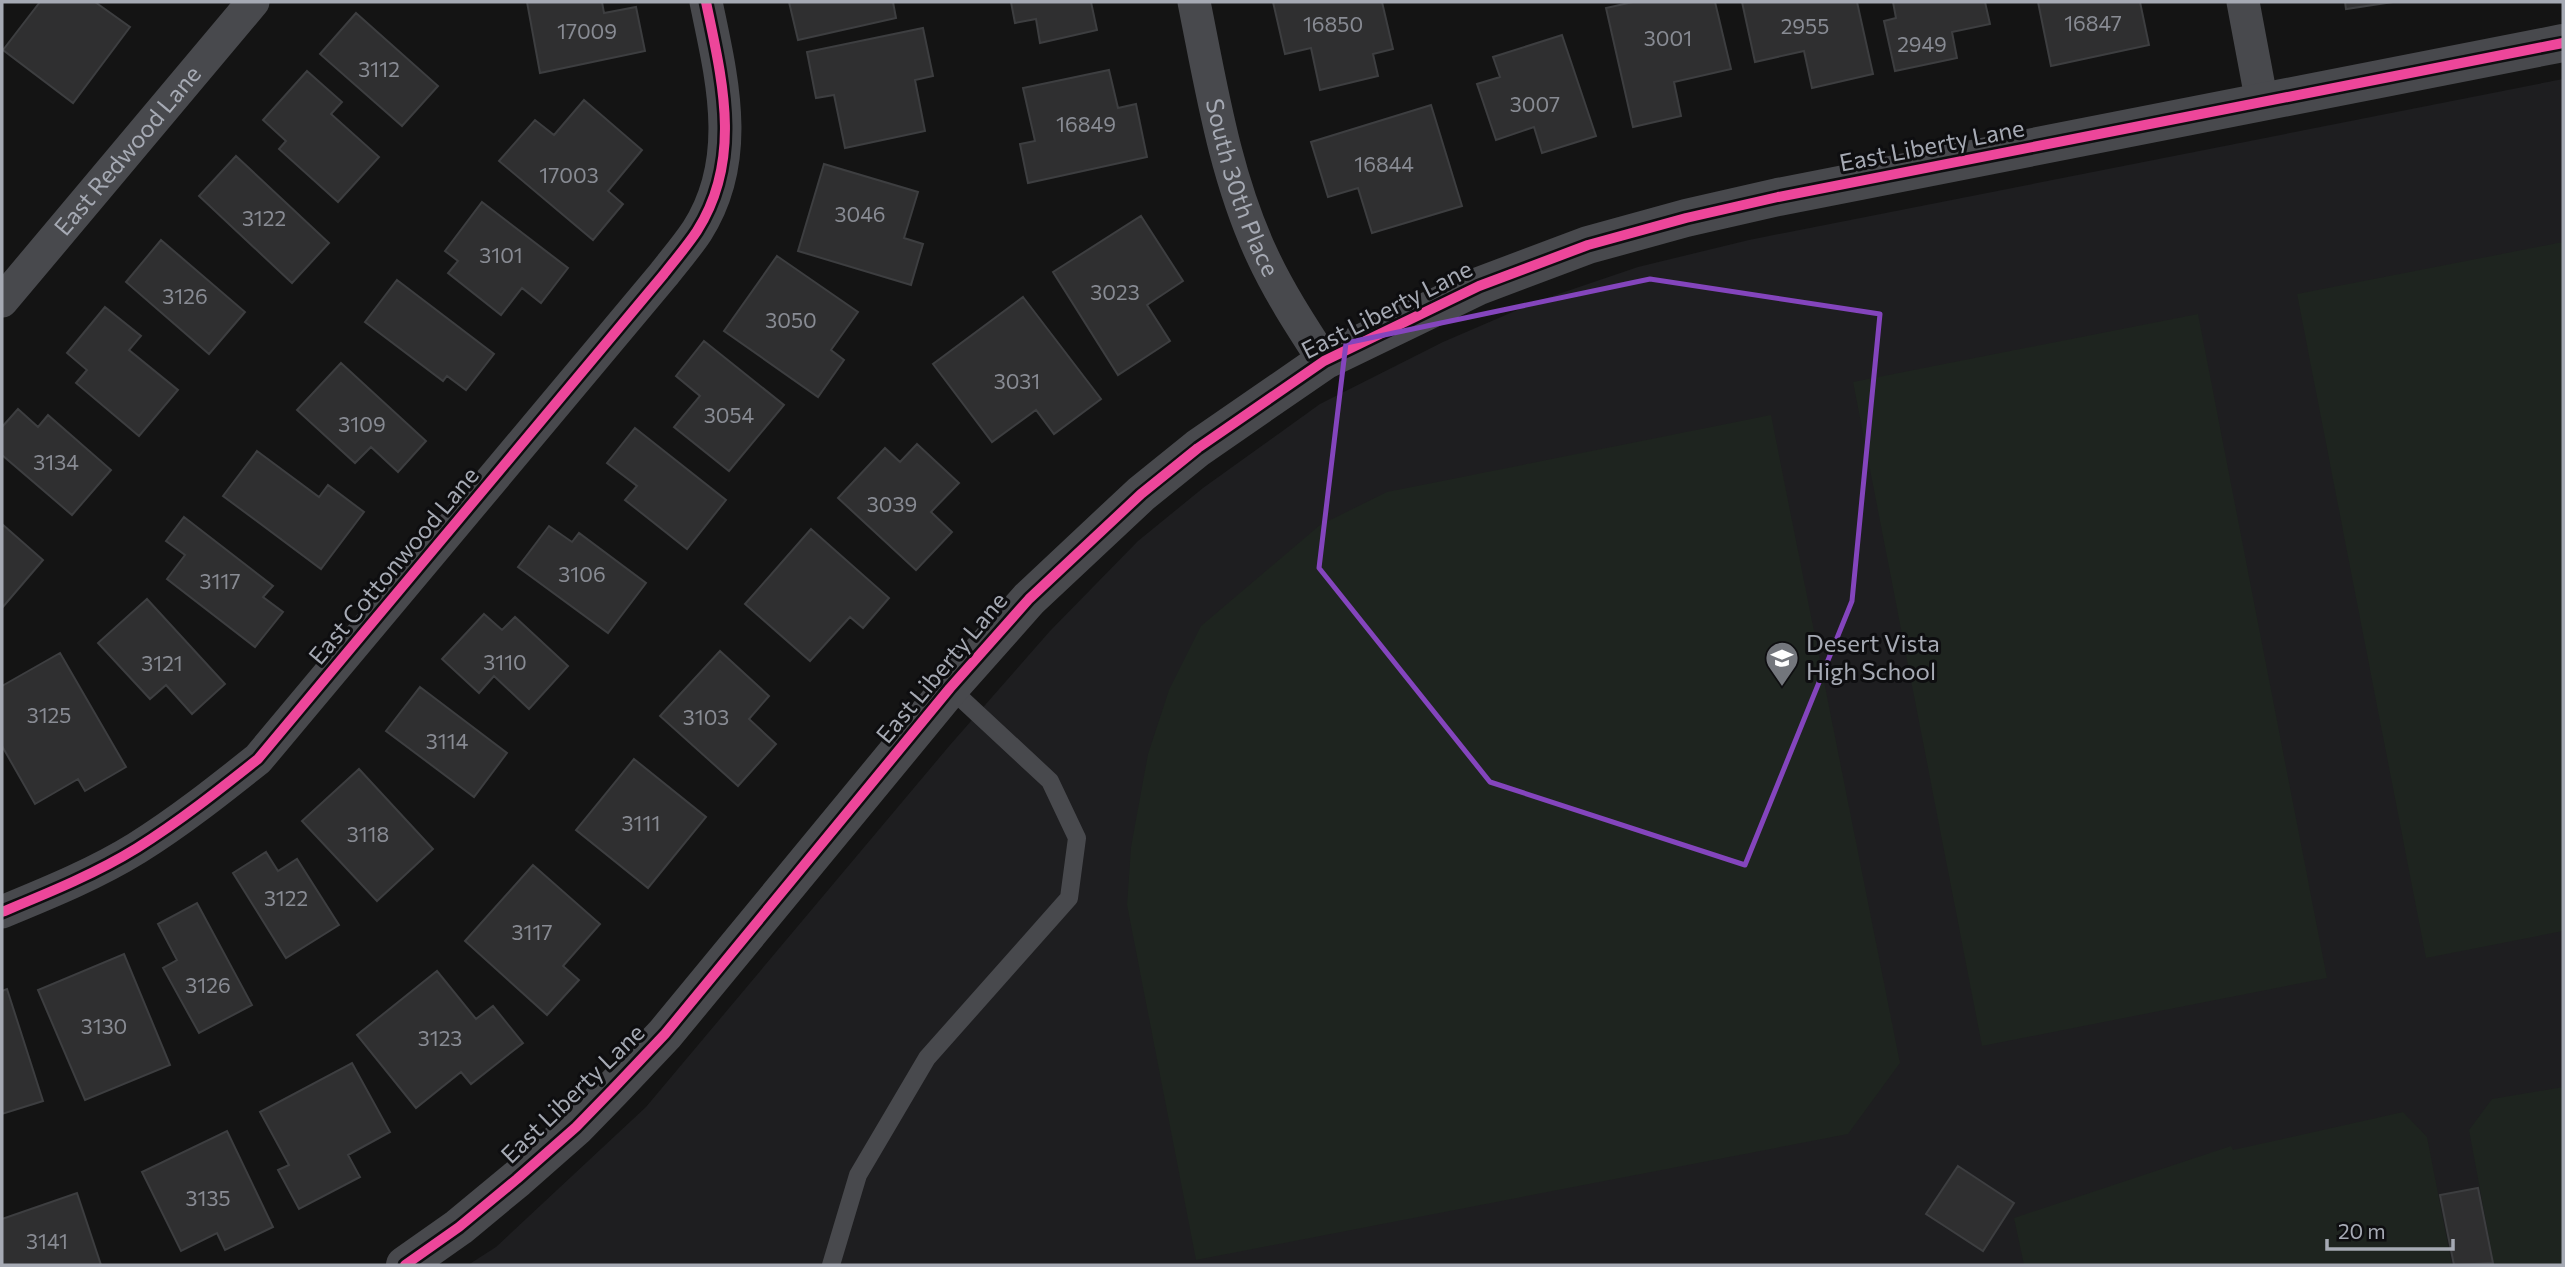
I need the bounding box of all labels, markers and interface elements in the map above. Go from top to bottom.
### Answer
house number: 16847 [2064,10,2122,35]
house number: 16850 [1303,11,1363,36]
house number: 2955 [1781,13,1829,38]
house number: 17009 [557,18,617,43]
house number: 3001 [1644,25,1692,50]
house number: 2949 [1897,31,1947,56]
house number: 3112 [358,56,400,81]
street label: East Redwood Lane [47,59,206,241]
house number: 3007 [1510,91,1560,116]
street label: South 30th Place [1201,96,1286,281]
house number: 16849 [1056,111,1116,136]
street label: East Liberty Lane [1837,112,2027,177]
house number: 16844 [1354,151,1414,176]
house number: 17003 [539,162,599,187]
house number: 3046 [834,201,886,226]
house number: 3122 [242,205,286,230]
house number: 3101 [479,242,523,267]
street label: East Liberty Lane [1296,253,1477,364]
house number: 3023 [1090,279,1140,304]
house number: 3126 [162,283,208,308]
house number: 3050 [765,307,817,332]
house number: 3031 [994,368,1040,393]
house number: 3054 [704,402,755,427]
house number: 3109 [338,411,386,436]
house number: 3134 [33,449,79,474]
street label: East Cottonwood Lane [302,460,484,670]
house number: 3039 [867,491,917,516]
house number: 3106 [558,561,606,586]
house number: 3117 [199,568,241,593]
street label: East Liberty Lane [869,586,1012,748]
place label: Desert Vista High School [1806,628,1940,685]
school or university icon: Desert Vista High School [1763,639,1801,688]
house number: 3110 [483,649,527,674]
house number: 3121 [141,650,183,675]
house number: 3125 [27,702,71,727]
house number: 3103 [683,704,729,729]
house number: 3114 [426,728,469,753]
house number: 3111 [622,810,660,835]
house number: 3118 [347,821,389,846]
house number: 3122 [264,885,308,910]
house number: 3117 [511,919,553,944]
house number: 3126 [185,972,231,997]
house number: 3130 [81,1013,127,1038]
street label: East Liberty Lane [494,1017,650,1169]
house number: 3123 [418,1025,462,1050]
house number: 3135 [185,1185,231,1210]
scale bar [2327,1208,2453,1252]
text: 20 m [2338,1218,2386,1243]
house number: 3141 [26,1228,68,1253]

